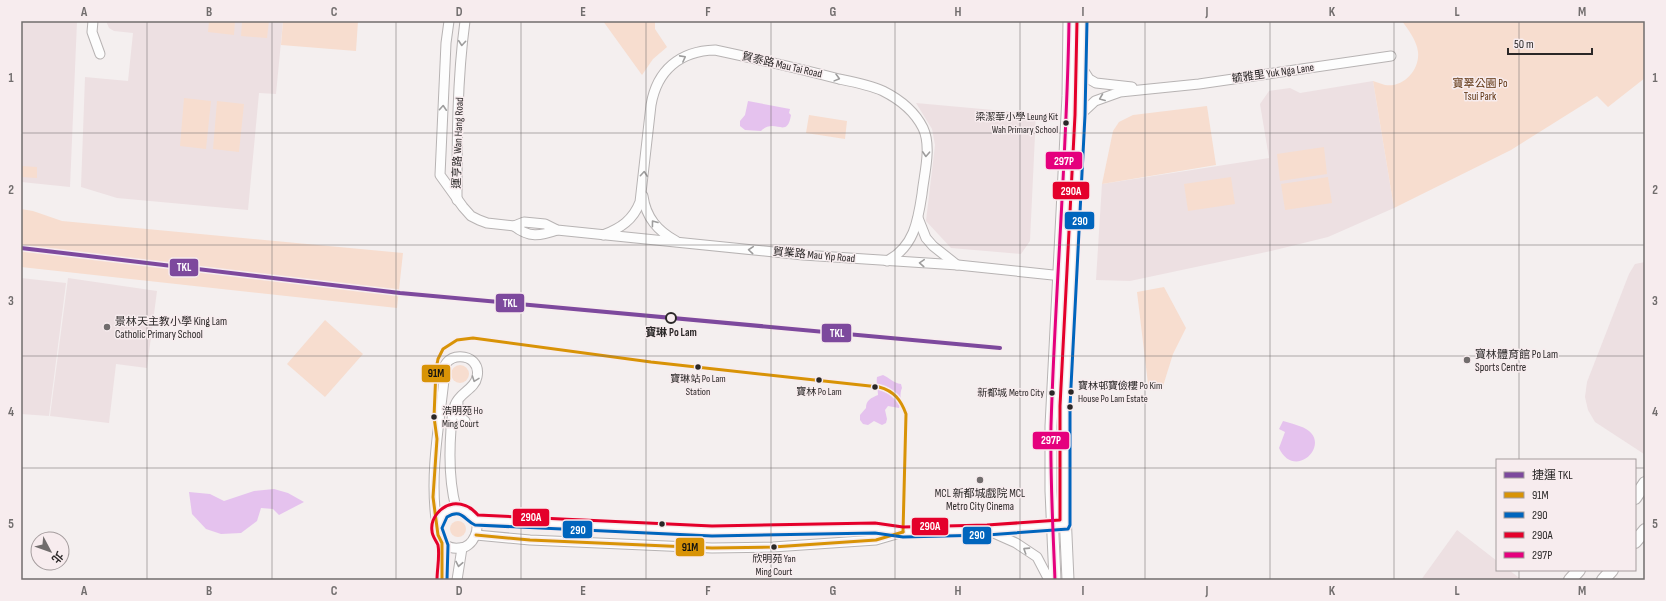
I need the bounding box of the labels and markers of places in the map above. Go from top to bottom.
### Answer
place label: 梁潔華小學 Leung Kit Wah Primary School [975,111,1058,136]
marker: 梁潔華小學 Leung Kit Wah Primary School [1061,118,1071,128]
marker: 寶琳 Po Lam [665,312,677,324]
place label: 景林天主教小學 King Lam Catholic Primary School [115,315,227,341]
marker: 景林天主教小學 King Lam Catholic Primary School [102,322,112,332]
place label: 寶琳 Po Lam [645,326,697,339]
place label: 寶林體育館 Po Lam Sports Centre [1475,348,1558,374]
marker: 寶林體育館 Po Lam Sports Centre [1462,355,1472,365]
marker: 寶琳站 Po Lam Station [693,362,703,372]
place label: 寶琳站 Po Lam Station [670,373,726,398]
marker: 寶林 Po Lam [814,375,824,385]
place label: 寶林邨寶儉樓 Po Kim House Po Lam Estate [1078,380,1162,405]
unlabelled marker [870,382,880,392]
place label: 寶林 Po Lam [796,386,842,398]
place label: 新都城 Metro City [977,387,1044,399]
marker: 寶林邨寶儉樓 Po Kim House Po Lam Estate [1066,387,1076,397]
marker: 新都城 Metro City [1047,388,1057,398]
unlabelled marker [1065,402,1075,412]
place label: 浩明苑 Ho Ming Court [442,405,483,430]
marker: 浩明苑 Ho Ming Court [429,412,439,422]
marker: MCL 新都城戲院 MCL Metro City Cinema [975,475,985,485]
place label: MCL 新都城戲院 MCL Metro City Cinema [935,487,1025,513]
unlabelled marker [657,519,667,529]
marker: 欣明苑 Yan Ming Court [769,542,779,552]
place label: 欣明苑 Yan Ming Court [752,553,796,578]

